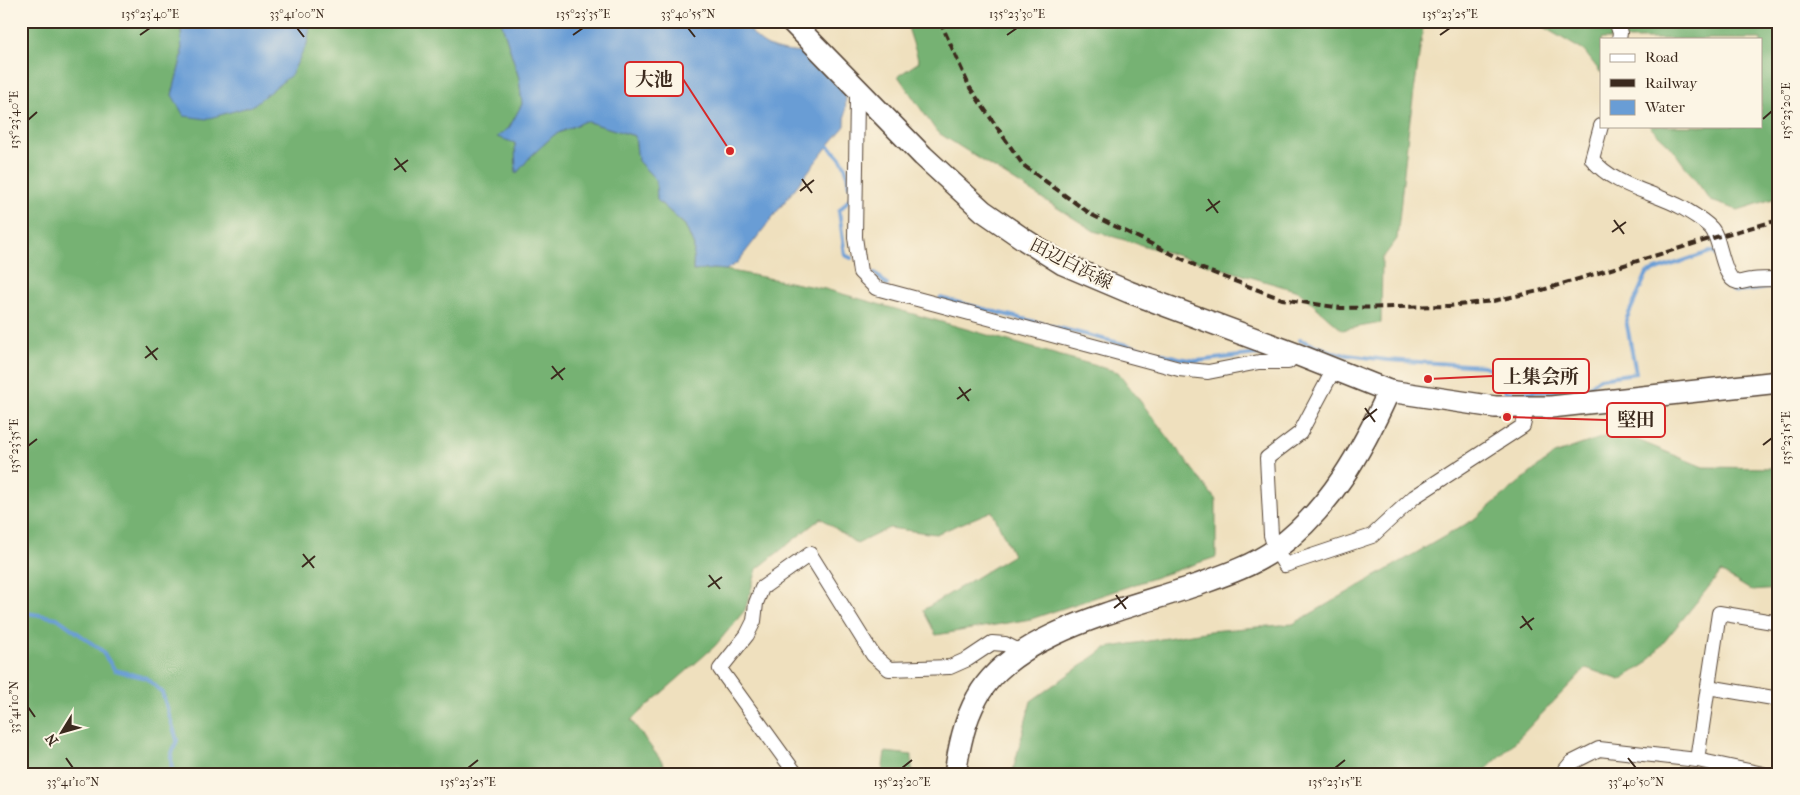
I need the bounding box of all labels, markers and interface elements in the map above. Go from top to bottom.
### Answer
text: 135°23'40"E [121,7,179,21]
text: 33°41'00"N [269,7,325,21]
text: 135°23'35"E [556,7,610,21]
text: 33°40'55"N [661,7,715,21]
text: 135°23'30"E [989,7,1045,21]
text: 135°23'25"E [1422,7,1478,21]
legend [1600,38,1762,128]
text: Road [1645,48,1679,66]
callout: 大池 [625,62,683,96]
text: 大池 [635,69,673,91]
text: Railway [1645,74,1698,92]
text: 135°23'20"E [1779,82,1793,140]
text: 135°23'40"E [7,91,21,149]
text: Water [1644,98,1685,116]
street label: 田辺白浜線 [1026,234,1116,294]
callout: 上集会所 [1493,359,1589,393]
text: 上集会所 [1503,366,1579,388]
callout: 堅田 [1607,403,1665,437]
text: 堅田 [1617,409,1655,431]
text: 135°23'15"E [1779,411,1793,465]
text: 135°23'35"E [7,419,21,473]
text: 33°41'10"N [7,681,21,733]
north arrow [38,708,88,758]
text: N [42,730,62,749]
text: 33°41'10"N [47,775,99,789]
text: 135°23'25"E [440,775,496,789]
text: 135°23'20"E [873,775,931,789]
text: 135°23'15"E [1308,775,1362,789]
text: 33°40'50"N [1608,775,1664,789]

